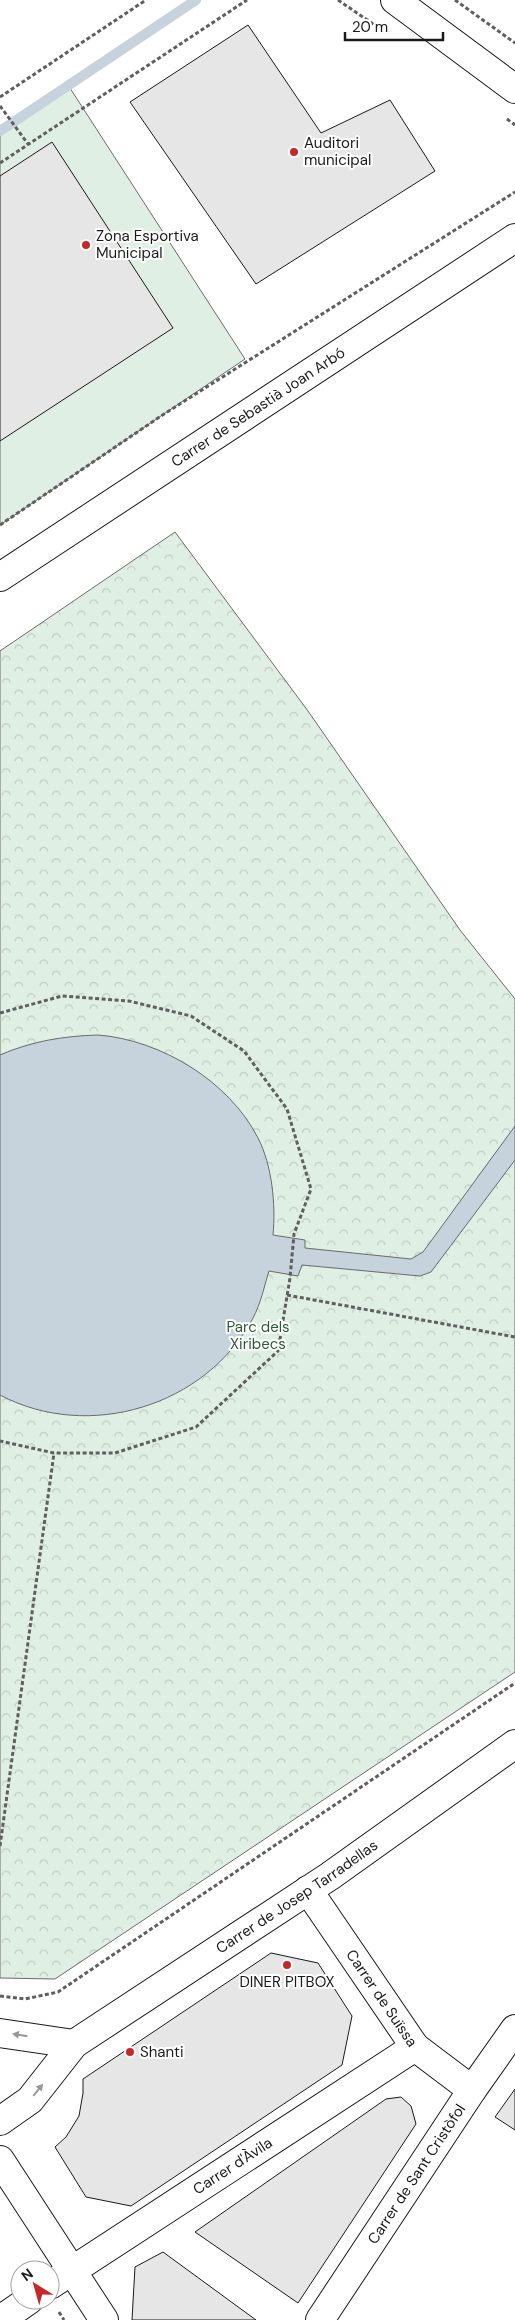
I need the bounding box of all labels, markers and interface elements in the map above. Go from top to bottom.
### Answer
scale bar [345,10,442,42]
text: 20 m [352,17,388,37]
place label: Auditori municipal [304,133,371,170]
marker: Auditori municipal [288,146,300,158]
place label: Zona Esportiva Municipal [96,226,199,263]
marker: Zona Esportiva Municipal [80,239,92,251]
street label: Carrer de Sebastià Joan Arbó [167,342,349,472]
park label: Parc dels Xiribecs [226,1317,290,1354]
street label: Carrer de Josep Tarradellas [212,1835,382,1958]
street label: Carrer de Suïssa [341,1946,422,2051]
marker: DINER PITBOX [281,1959,293,1971]
place label: DINER PITBOX [239,1972,335,1992]
one-way arrow [11,2031,27,2039]
place label: Shanti [140,2042,184,2062]
marker: Shanti [124,2046,136,2058]
one-way arrow [32,2084,43,2097]
street label: Carrer de Sant Cristòfol [363,2100,470,2248]
street label: Carrer d'Àvila [189,2133,276,2199]
north arrow [10,2260,60,2310]
text: N [18,2264,37,2285]

